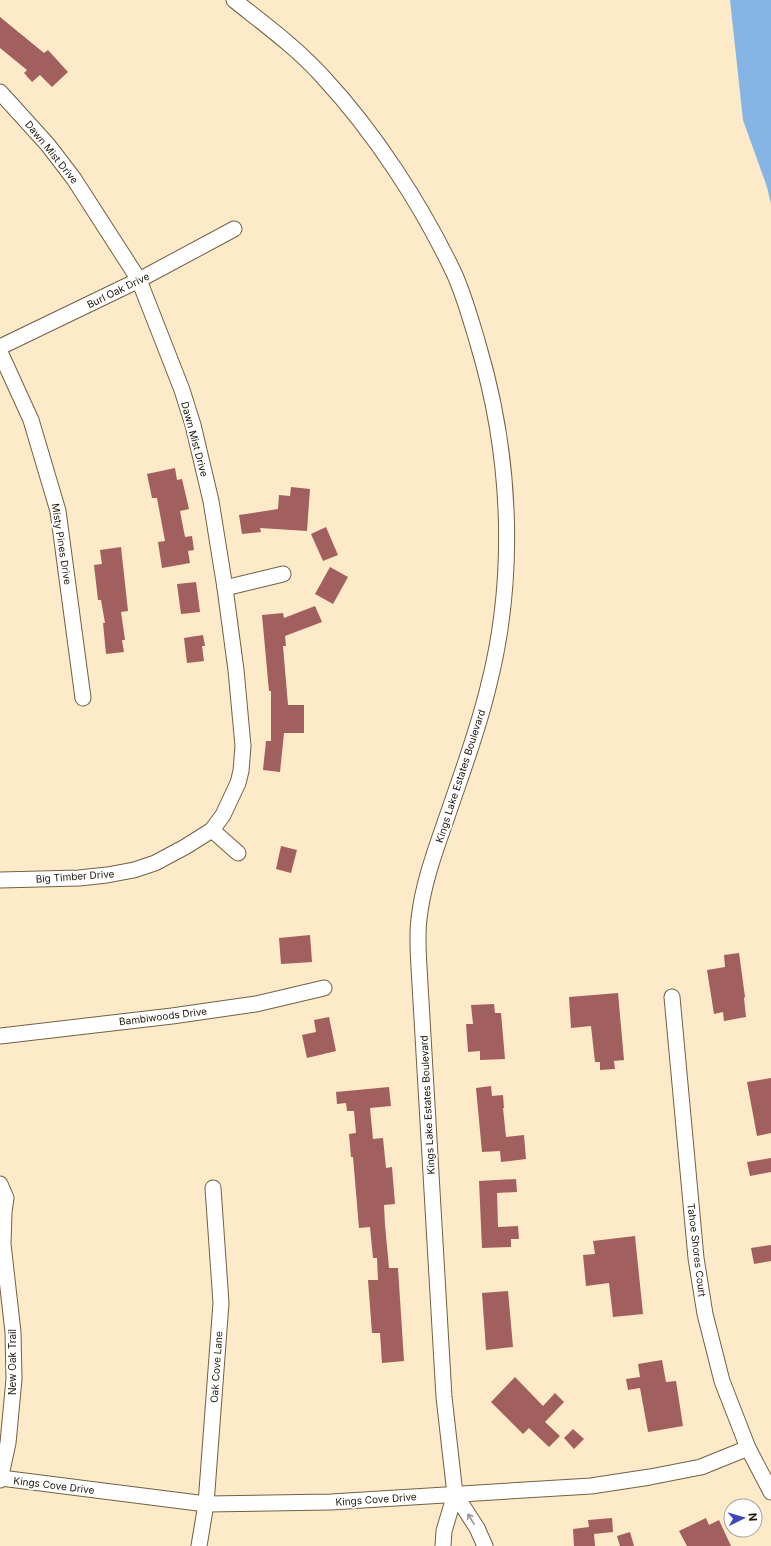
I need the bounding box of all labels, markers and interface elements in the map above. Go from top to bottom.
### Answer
street label: Dawn Mist Drive [23,118,81,186]
street label: Burl Oak Drive [85,270,151,310]
street label: Dawn Mist Drive [179,400,211,478]
street label: Misty Pines Drive [50,503,74,586]
street label: Kings Lake Estates Boulevard [433,708,487,844]
street label: Big Timber Drive [35,867,115,885]
street label: Bambiwoods Drive [118,1005,208,1027]
street label: Kings Lake Estates Boulevard [417,1035,437,1175]
street label: Tahoe Shores Court [685,1203,709,1298]
street label: New Oak Trail [6,1329,18,1395]
street label: Oak Cove Lane [208,1331,224,1403]
street label: Kings Cove Drive [13,1474,95,1496]
street label: Kings Cove Drive [335,1490,417,1508]
north arrow [723,1498,763,1538]
text: N [746,1512,760,1522]
one-way arrow [467,1514,475,1525]

